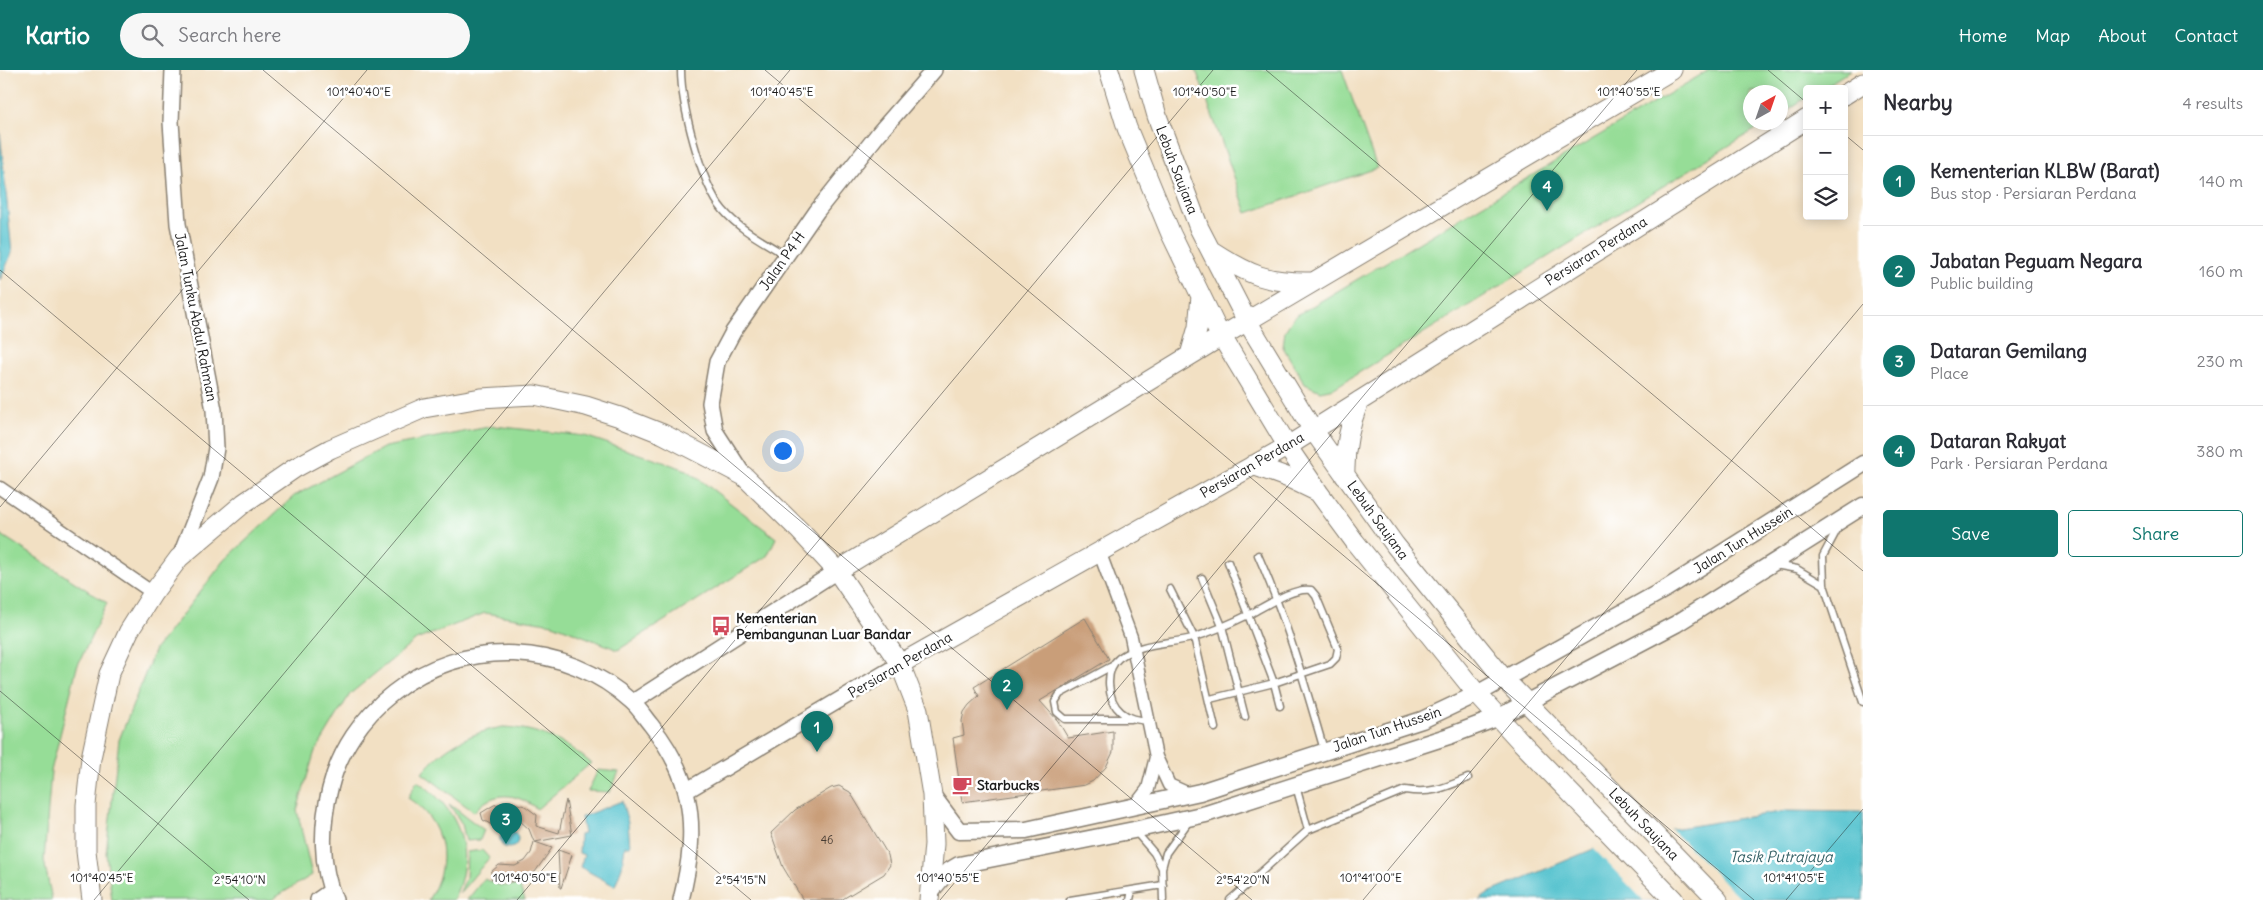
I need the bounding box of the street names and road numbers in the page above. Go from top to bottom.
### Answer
street label: Lebuh Saujana [1152,123,1202,217]
street label: Persiaran Perdana [1542,212,1650,290]
street label: Jalan P4 H [755,228,809,294]
street label: Jalan Tunku Abdul Rahman [171,231,221,403]
street label: Persiaran Perdana [1197,428,1307,502]
street label: Lebuh Saujana [1343,477,1413,563]
street label: Jalan Tun Hussein [1690,502,1796,578]
street label: Persiaran Perdana [845,628,955,702]
street label: Jalan Tun Hussein [1330,702,1444,756]
street label: Lebuh Saujana [1605,784,1683,864]

